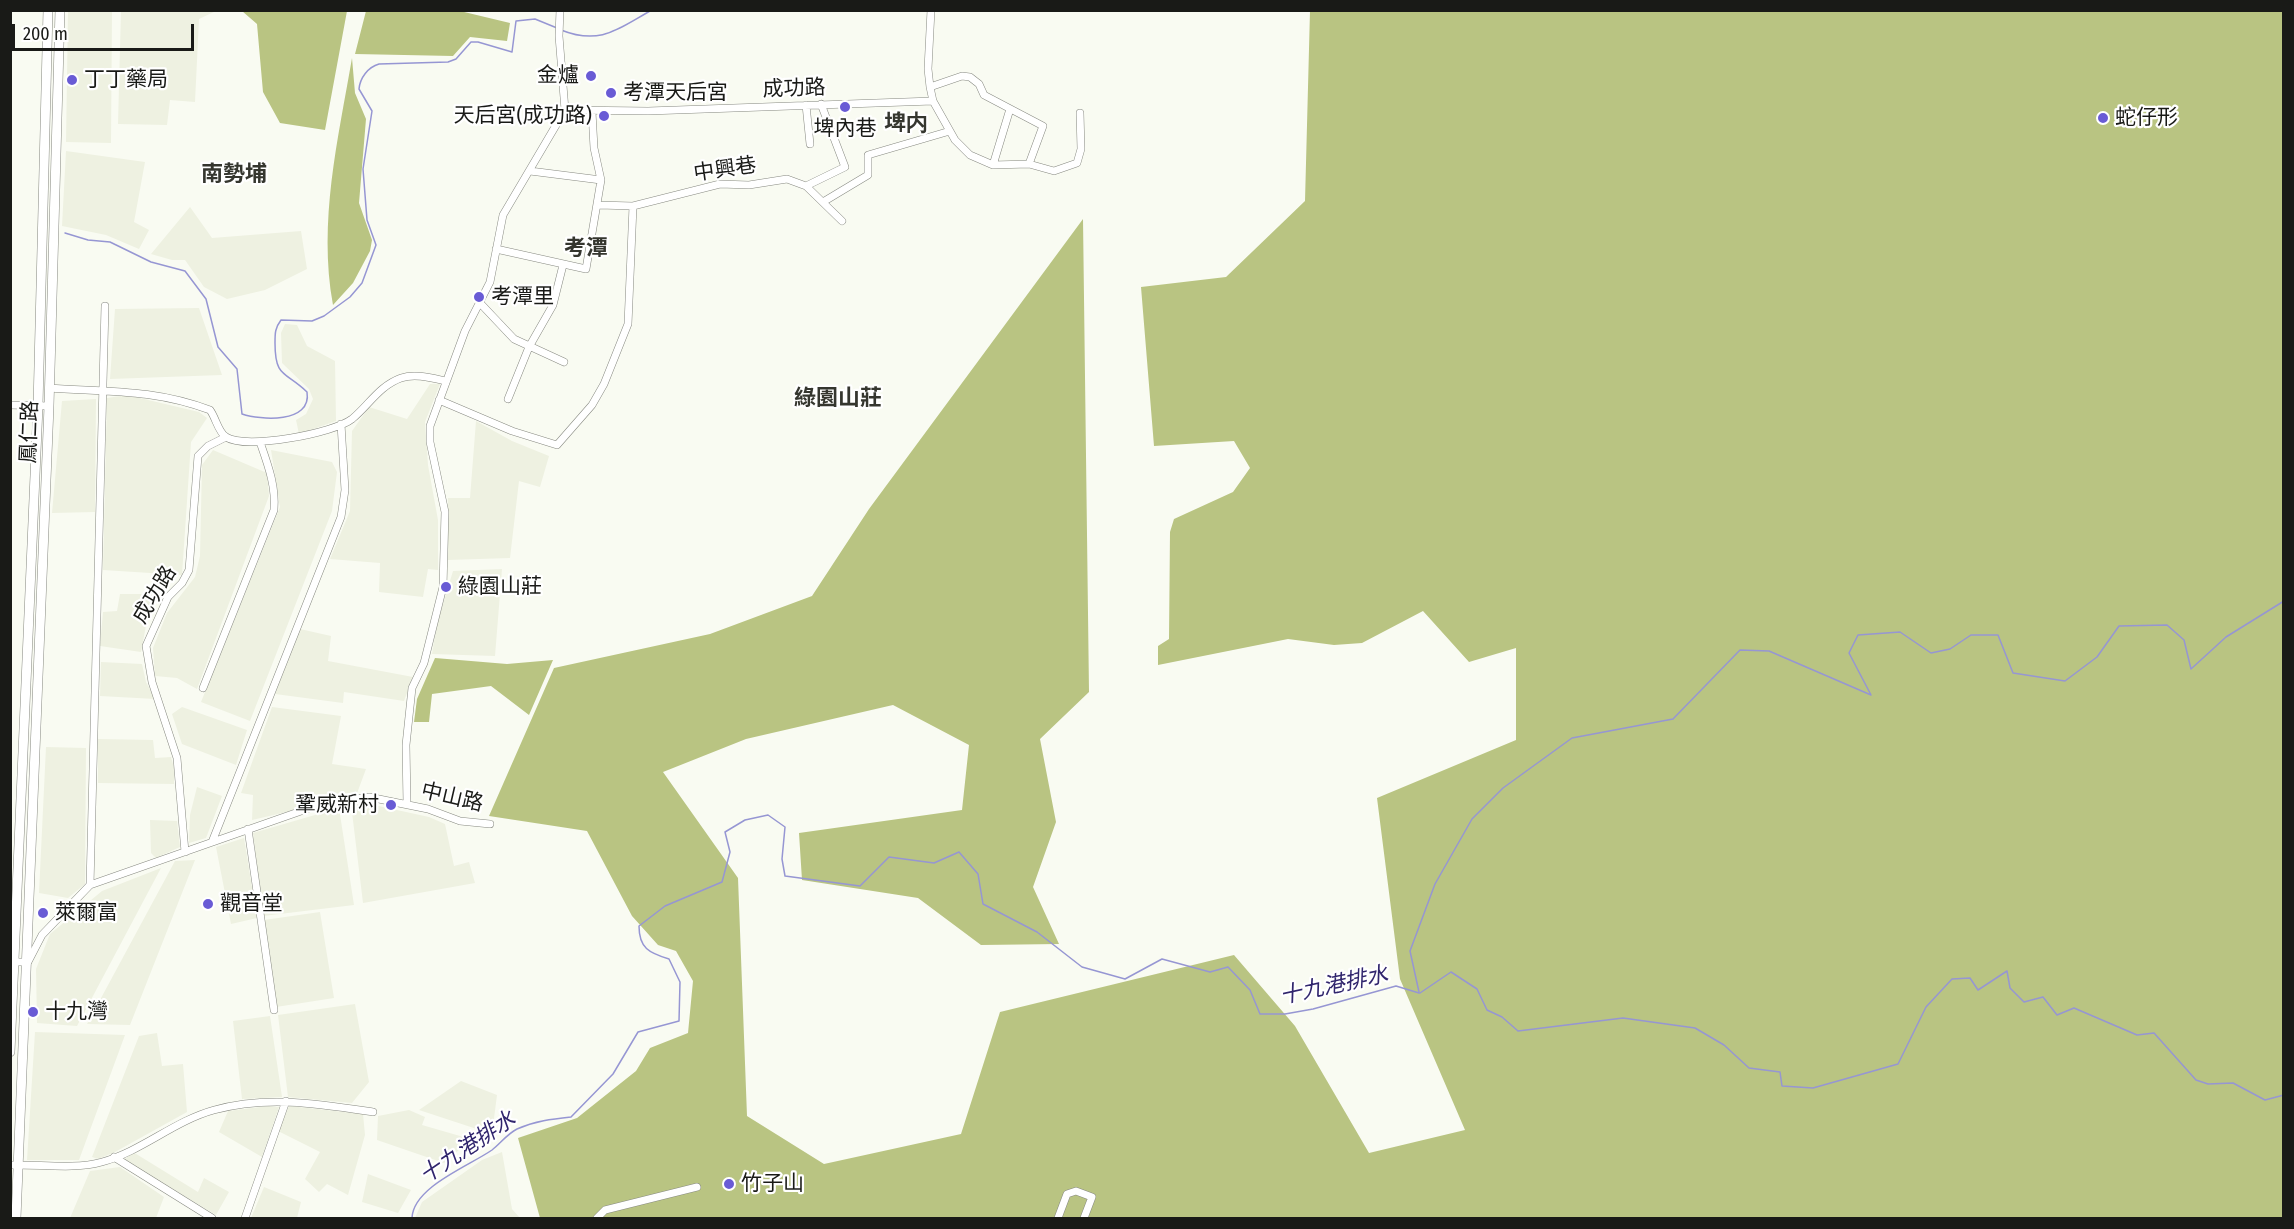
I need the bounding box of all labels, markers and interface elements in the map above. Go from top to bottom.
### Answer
scale bar [15,12,196,50]
text: 200 m [23,23,68,45]
place label: 金爐 [537,63,579,89]
place label: 丁丁藥局 [84,67,168,93]
marker: 金爐 [584,69,598,83]
marker: 丁丁藥局 [65,73,79,87]
street label: 成功路 [762,75,826,103]
place label: 考潭天后宮 [623,80,728,106]
marker: 考潭天后宮 [604,86,618,100]
marker: 埤內巷 [838,100,852,114]
place label: 天后宮(成功路) [454,103,592,129]
place label: 蛇仔形 [2115,105,2178,131]
marker: 天后宮(成功路) [597,109,611,123]
district label: 埤内 [884,111,928,137]
marker: 蛇仔形 [2096,111,2110,125]
place label: 埤內巷 [814,116,876,142]
street label: 中興巷 [692,153,758,187]
district label: 南勢埔 [201,162,267,188]
district label: 考潭 [564,236,608,262]
place label: 考潭里 [491,284,554,310]
marker: 考潭里 [472,290,486,304]
district label: 綠園山莊 [794,386,882,412]
street label: 鳳仁路 [16,400,44,464]
street label: 成功路 [128,562,182,628]
place label: 綠園山莊 [458,574,542,600]
marker: 綠園山莊 [439,580,453,594]
street label: 中山路 [418,779,486,817]
place label: 鞏威新村 [295,792,379,818]
marker: 鞏威新村 [384,798,398,812]
place label: 觀音堂 [220,891,283,917]
marker: 觀音堂 [201,897,215,911]
place label: 萊爾富 [55,900,118,926]
marker: 萊爾富 [36,906,50,920]
water label: 十九港排水 [1277,962,1391,1010]
place label: 十九灣 [45,999,108,1025]
marker: 十九灣 [26,1005,40,1019]
water label: 十九港排水 [415,1106,521,1190]
place label: 竹子山 [741,1171,804,1197]
marker: 竹子山 [722,1177,736,1191]

